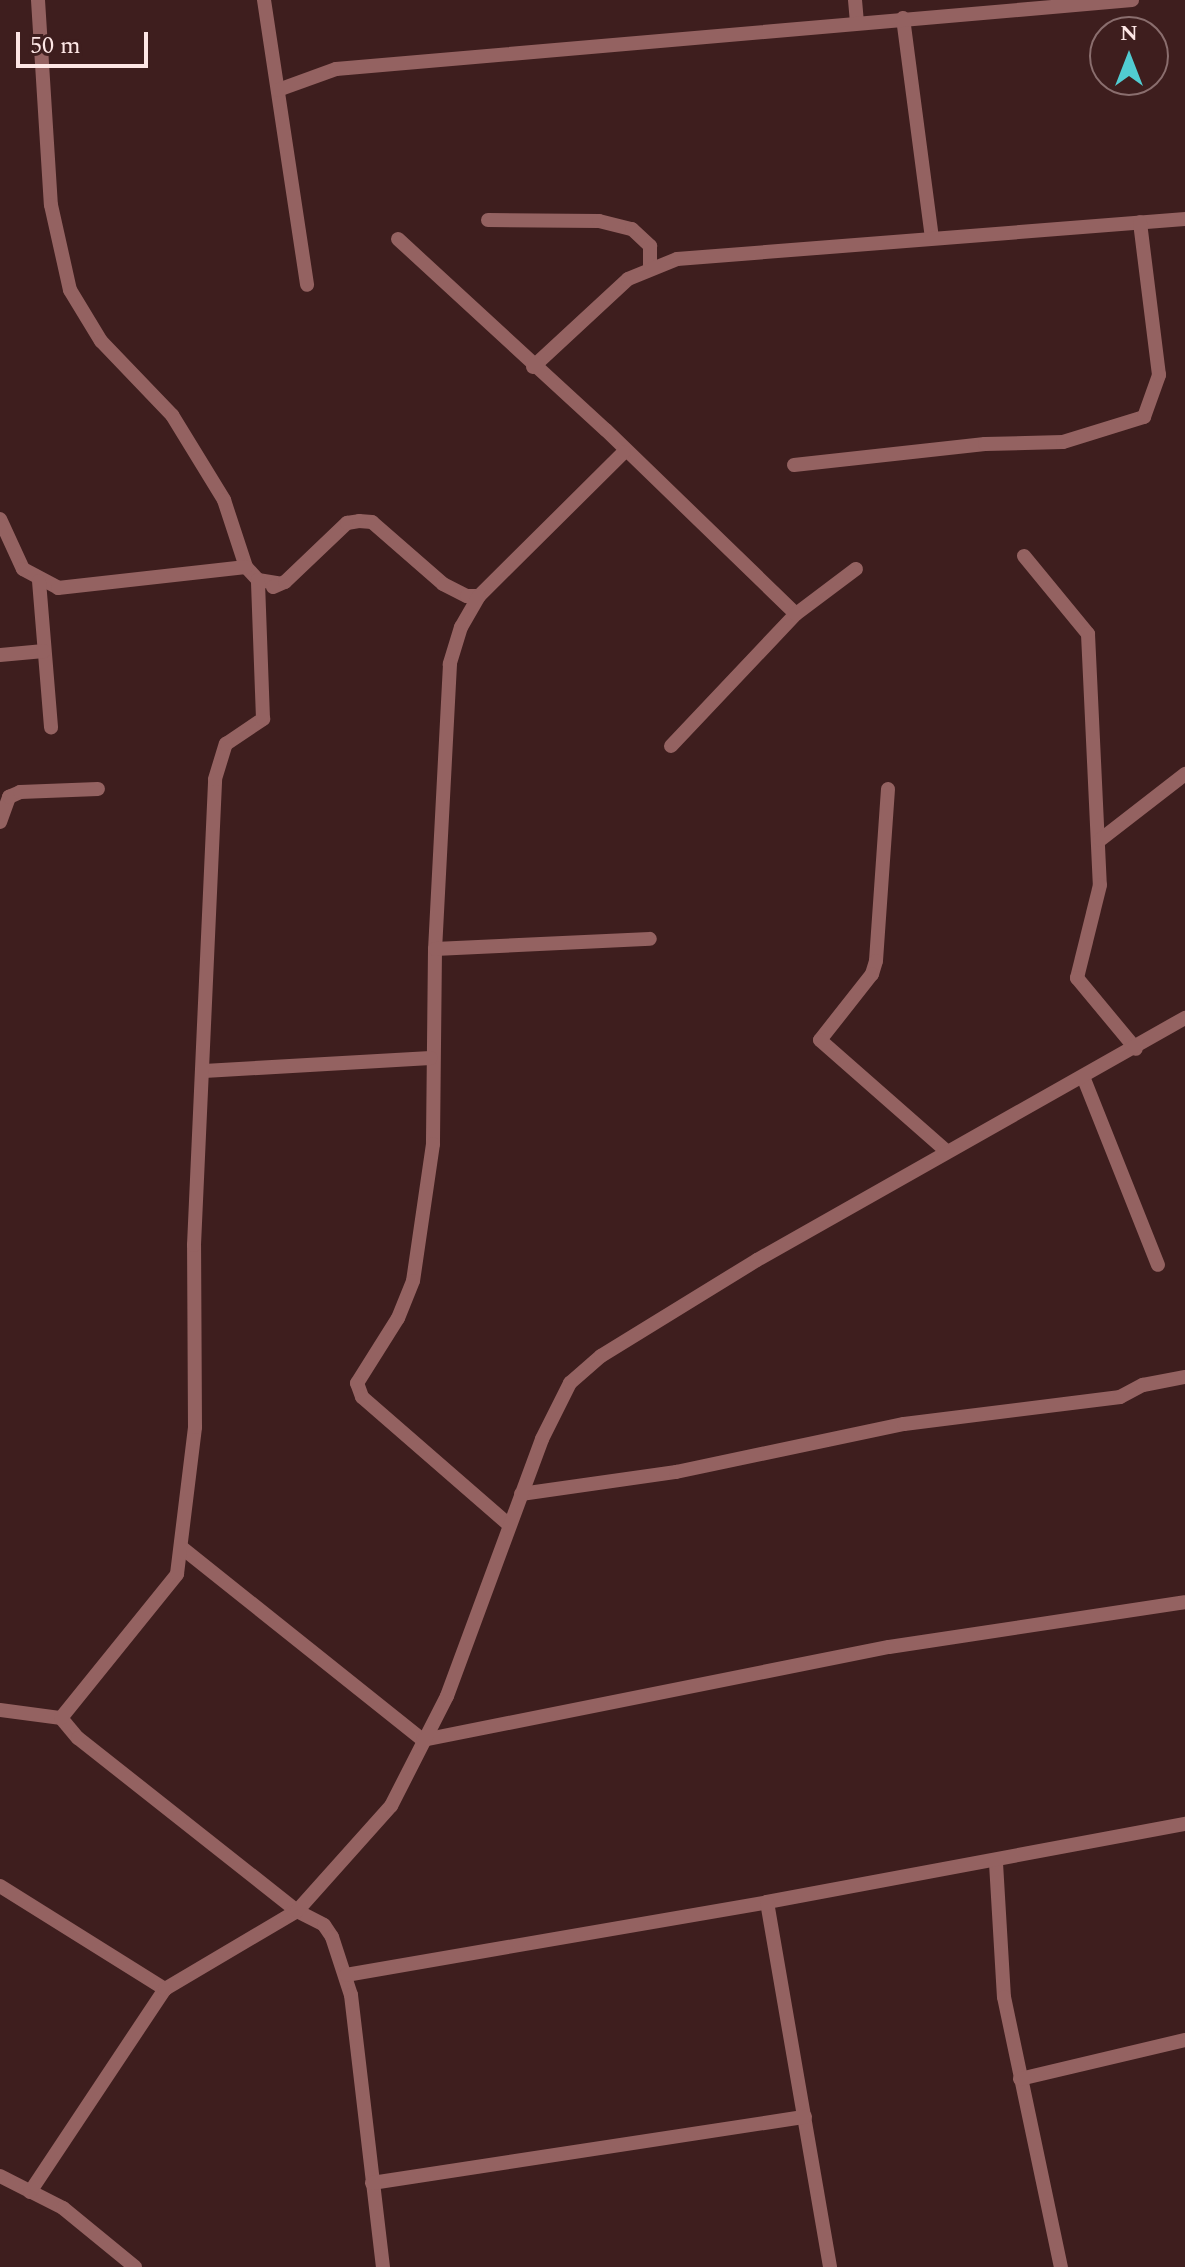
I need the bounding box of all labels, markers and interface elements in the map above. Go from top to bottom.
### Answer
scale bar [20,16,152,66]
north arrow [1089,16,1169,96]
text: N [1120,17,1138,50]
text: 50 m [30,28,81,64]

